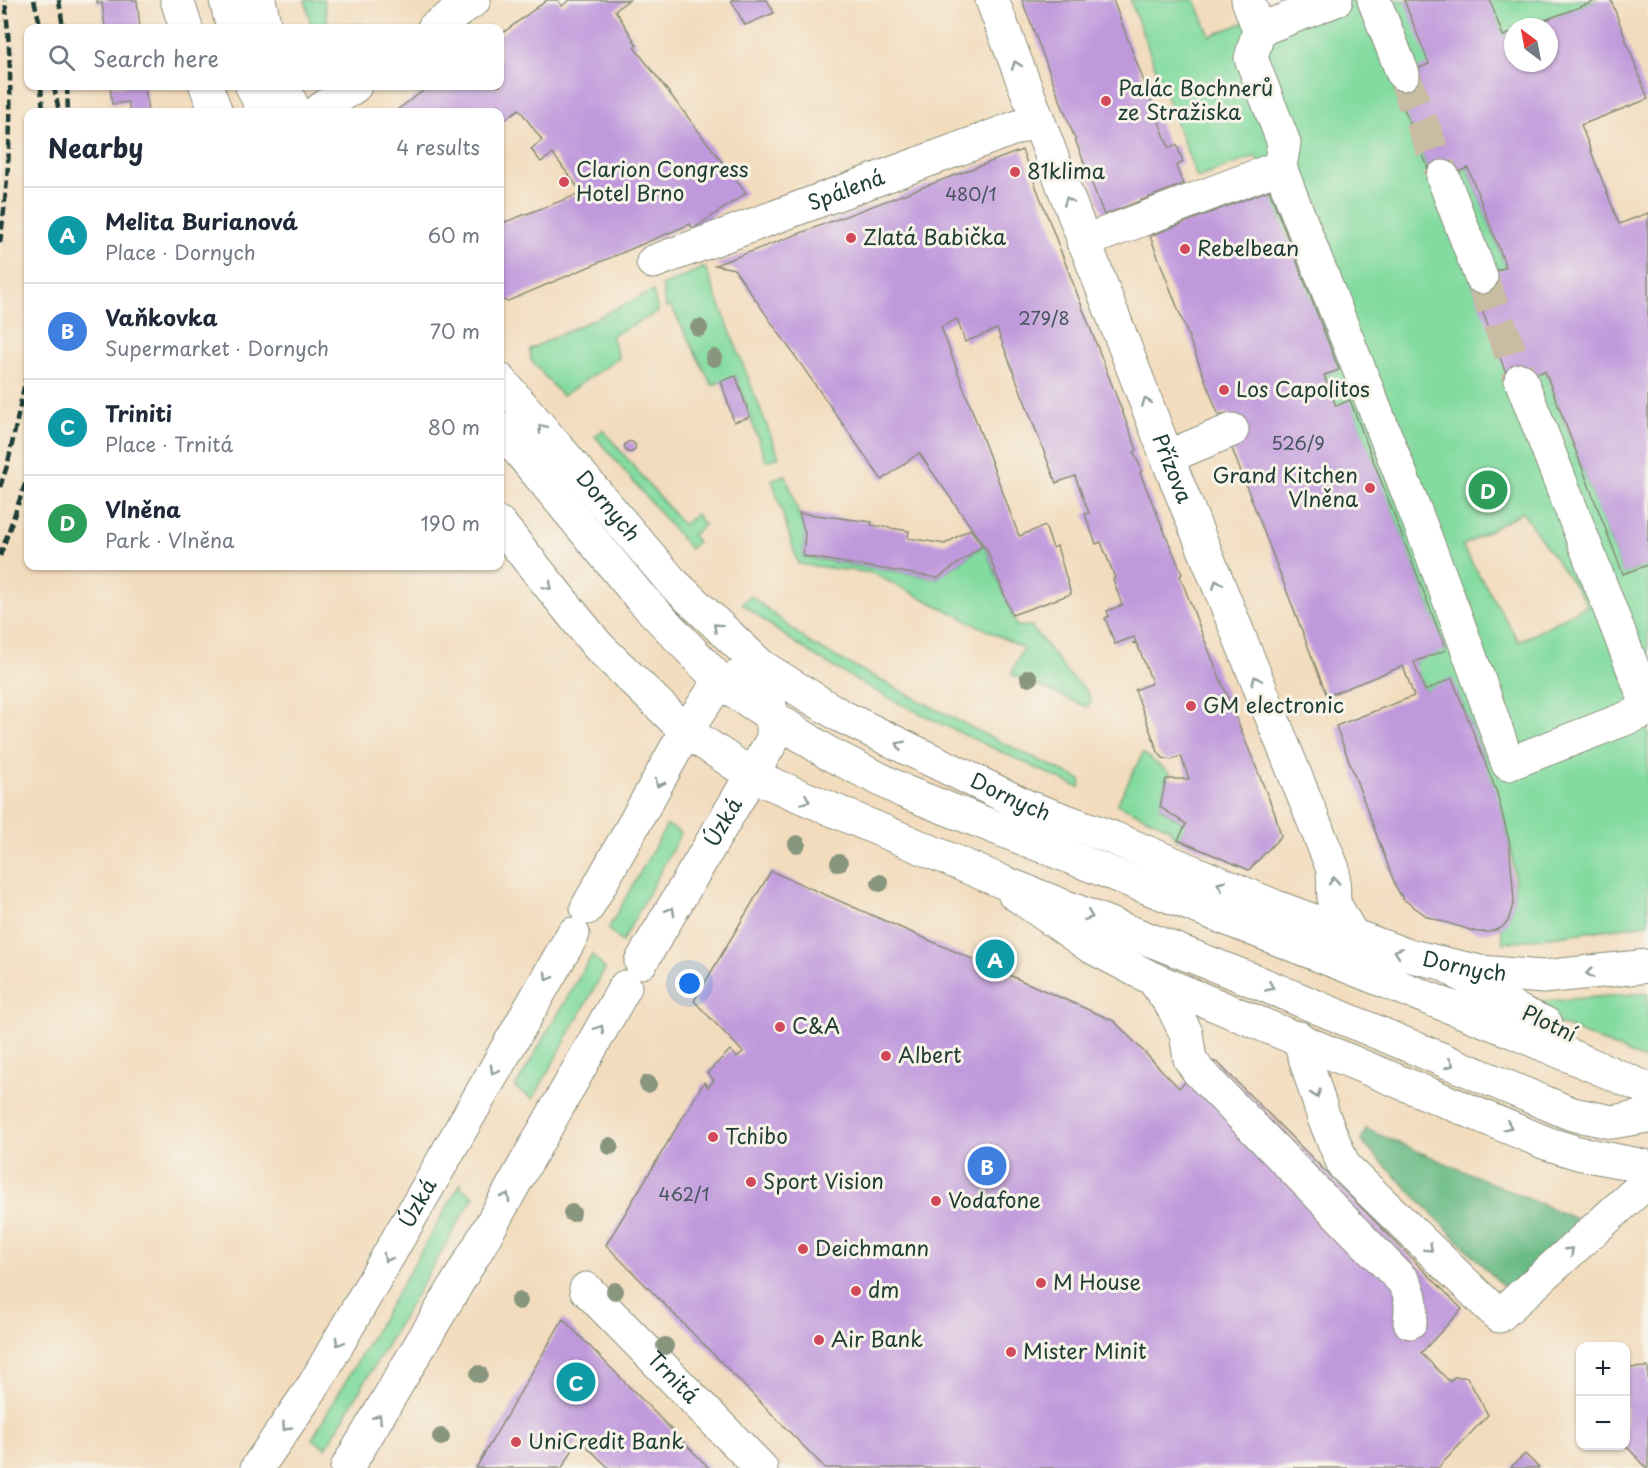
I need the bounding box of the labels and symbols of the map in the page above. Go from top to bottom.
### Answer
north arrow [1504,18,1558,72]
one-way arrow [1011,60,1024,71]
place label: Palác Bochnerů ze Stražiska [1118,71,1273,127]
marker: Palác Bochnerů ze Stražiska [1099,94,1113,108]
place label: Clarion Congress Hotel Brno [576,152,749,208]
place label: 81klima [1027,154,1106,186]
street label: Spálená [803,160,889,218]
marker: 81klima [1008,165,1022,179]
marker: Clarion Congress Hotel Brno [557,175,571,189]
house number: 480/1 [945,180,997,207]
one-way arrow [1062,196,1075,207]
place label: Zlatá Babička [863,220,1006,252]
marker: Zlatá Babička [844,231,858,245]
place label: Rebelbean [1197,231,1299,263]
marker: Rebelbean [1178,242,1192,256]
house number: 279/8 [1018,304,1070,331]
place label: Los Capolitos [1236,372,1370,404]
marker: Los Capolitos [1217,383,1231,397]
one-way arrow [1141,398,1153,409]
one-way arrow [539,424,550,435]
street label: Přízova [1145,429,1202,508]
house number: 526/9 [1271,429,1325,456]
place label: Grand Kitchen Vlněna [1213,458,1358,514]
street label: Dornych [569,462,649,548]
pin: D [1468,468,1508,512]
marker: Grand Kitchen Vlněna [1363,481,1377,495]
one-way arrow [541,579,552,590]
one-way arrow [1212,580,1225,590]
one-way arrow [714,623,724,634]
one-way arrow [1251,676,1263,687]
place label: GM electronic [1203,688,1344,720]
marker: GM electronic [1184,699,1198,713]
one-way arrow [896,740,907,752]
street label: Dornych [966,763,1055,828]
one-way arrow [655,777,666,787]
street label: Úzká [695,791,749,852]
one-way arrow [800,792,811,804]
one-way arrow [1328,876,1341,886]
one-way arrow [1217,880,1228,892]
one-way arrow [663,907,675,917]
one-way arrow [1083,909,1094,921]
pin: A [976,936,1014,982]
street label: Dornych [1420,941,1508,988]
one-way arrow [1393,946,1404,959]
one-way arrow [1585,966,1594,979]
your location [675,969,704,998]
one-way arrow [543,971,555,981]
one-way arrow [1264,980,1275,992]
street label: Plotní [1517,996,1583,1049]
place label: C&A [792,1009,840,1041]
marker: C&A [773,1020,787,1034]
one-way arrow [593,1025,605,1035]
place label: Albert [898,1038,962,1070]
marker: Albert [879,1049,893,1063]
one-way arrow [1444,1057,1455,1069]
one-way arrow [489,1064,501,1075]
one-way arrow [1309,1088,1322,1099]
place label: Tchibo [725,1119,788,1151]
one-way arrow [1502,1119,1513,1131]
marker: Tchibo [706,1130,720,1144]
pin: B [968,1144,1006,1188]
place label: Sport Vision [763,1164,884,1196]
street label: Úzká [390,1172,443,1233]
marker: Sport Vision [744,1175,758,1189]
house number: 462/1 [659,1180,710,1207]
place label: Vodafone [948,1183,1041,1215]
one-way arrow [499,1193,510,1203]
marker: Vodafone [929,1194,943,1208]
place label: Deichmann [815,1231,929,1263]
one-way arrow [1422,1241,1432,1252]
marker: Deichmann [796,1242,810,1256]
one-way arrow [1563,1247,1574,1258]
one-way arrow [383,1252,394,1262]
place label: M House [1053,1265,1141,1297]
place label: dm [868,1273,899,1305]
marker: M House [1034,1276,1048,1290]
marker: dm [849,1284,863,1298]
place label: Air Bank [831,1322,923,1354]
marker: Air Bank [812,1333,826,1347]
place label: Mister Minit [1023,1334,1147,1366]
one-way arrow [335,1336,346,1346]
street label: Trnitá [641,1343,708,1410]
marker: Mister Minit [1004,1345,1018,1359]
pin: C [556,1360,596,1404]
one-way arrow [370,1414,382,1424]
one-way arrow [282,1420,293,1431]
place label: UniCredit Bank [528,1424,684,1456]
marker: UniCredit Bank [509,1435,523,1449]

